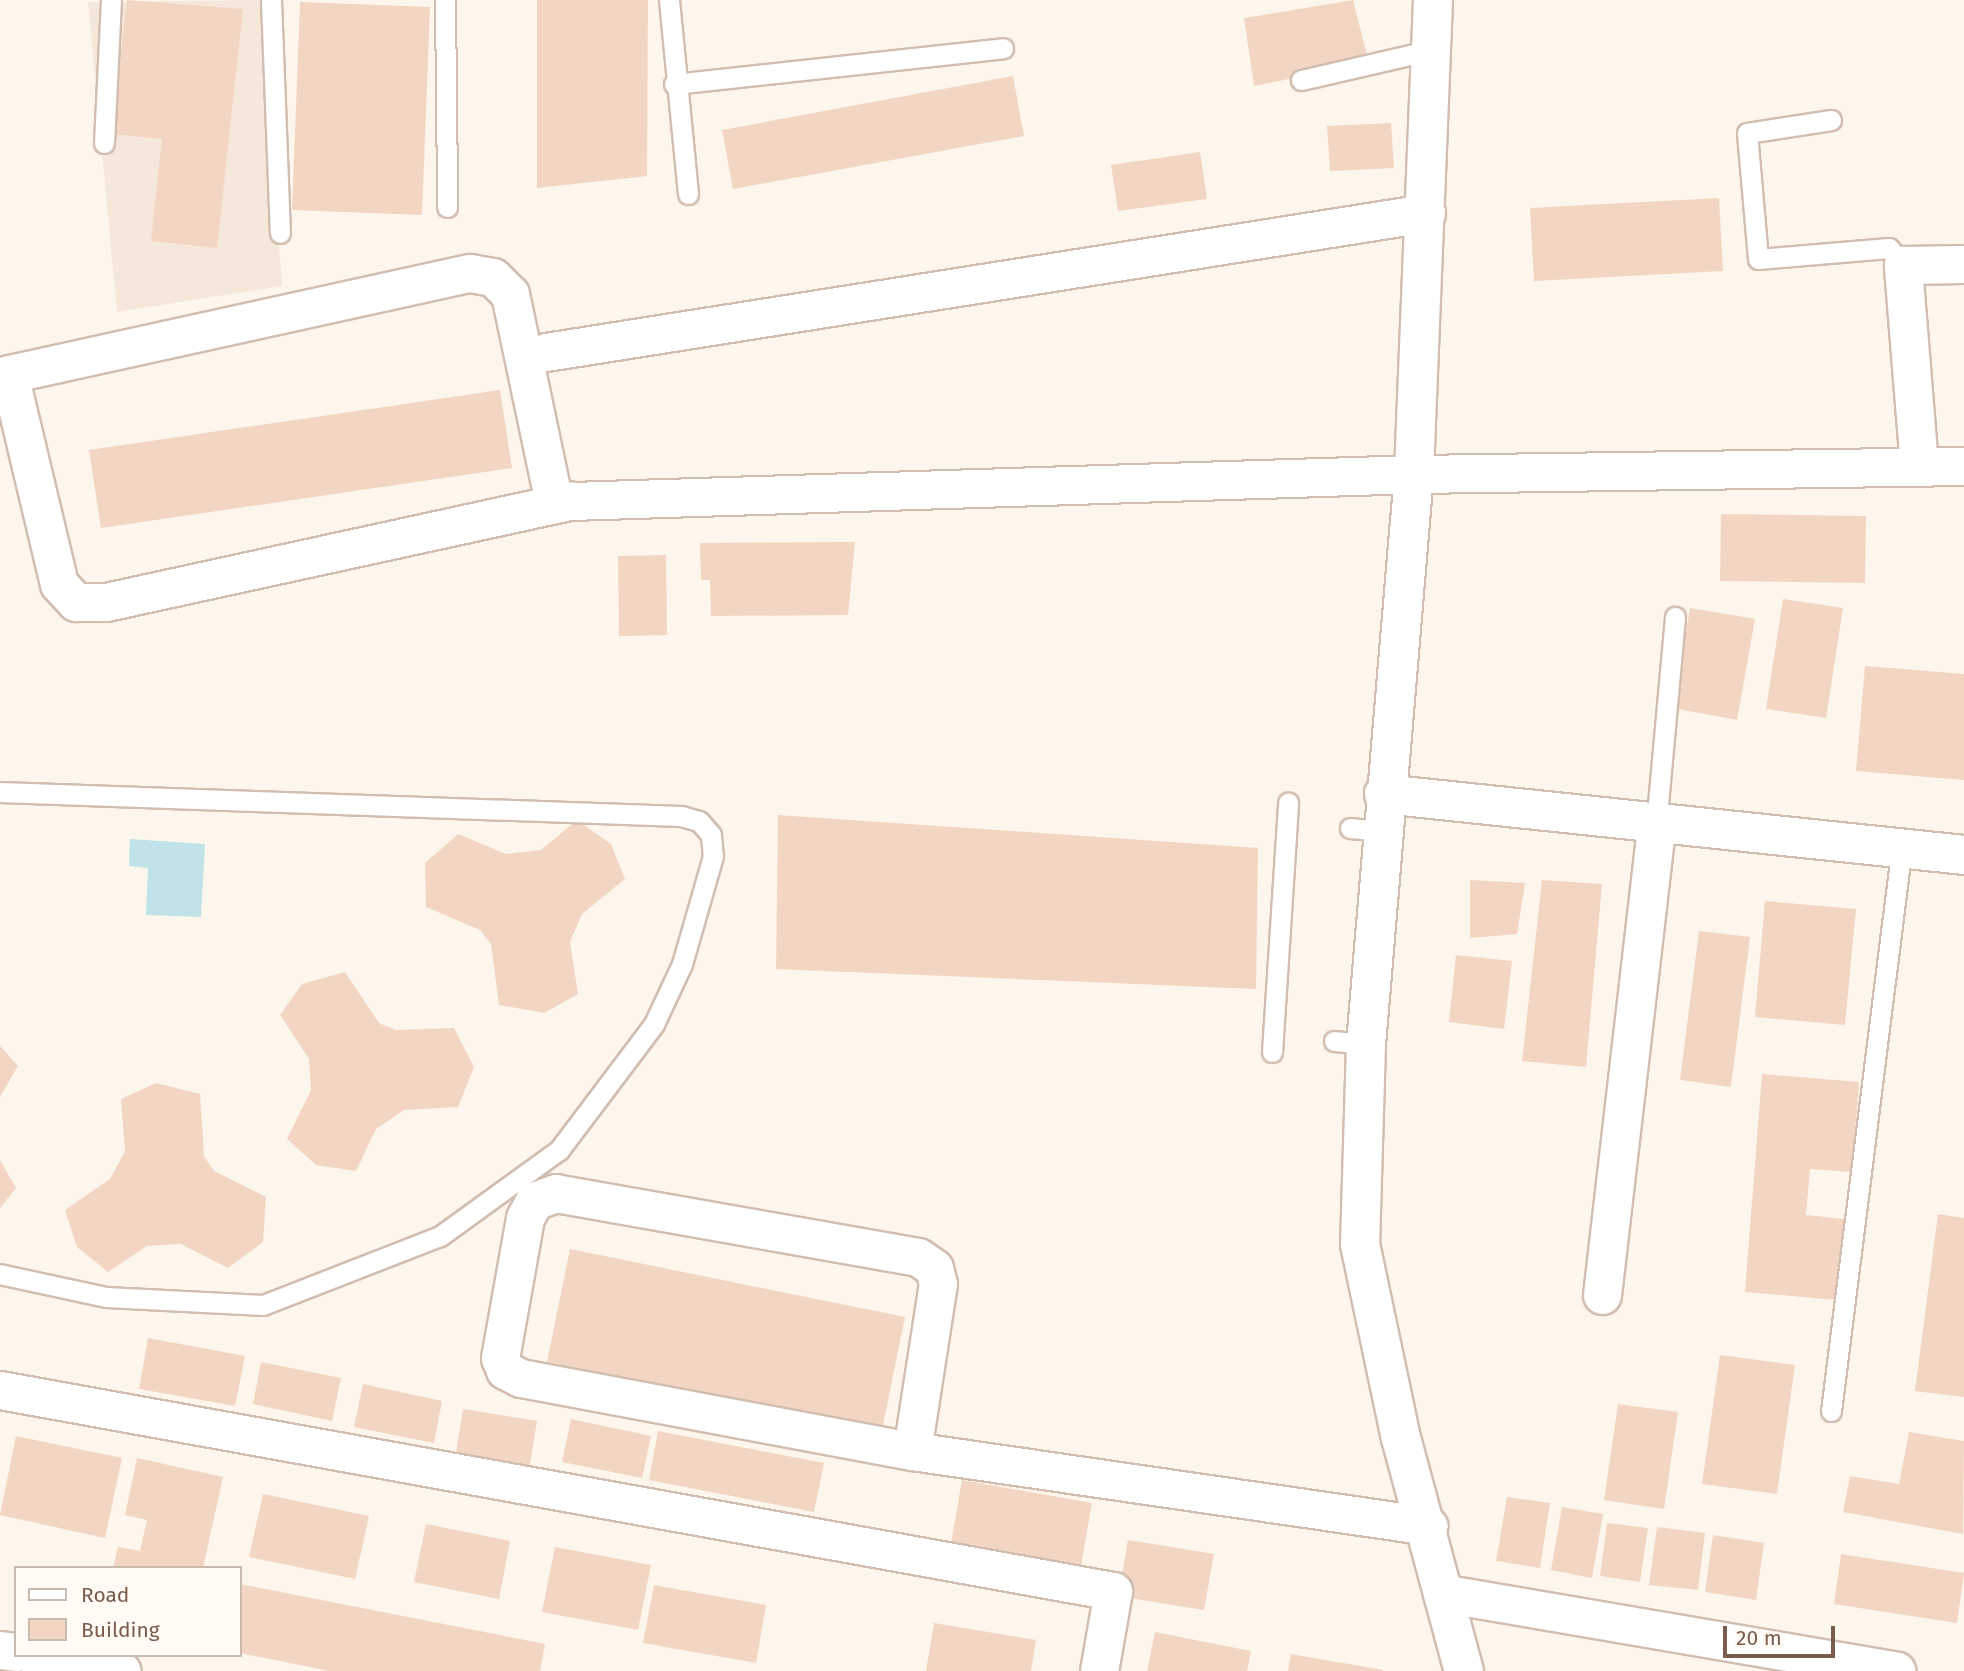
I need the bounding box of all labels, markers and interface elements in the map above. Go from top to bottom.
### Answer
legend [14,1566,242,1657]
text: Road [81,1582,129,1608]
scale bar [1726,1612,1838,1656]
text: Building [81,1617,160,1643]
text: 20 m [1736,1625,1782,1651]

